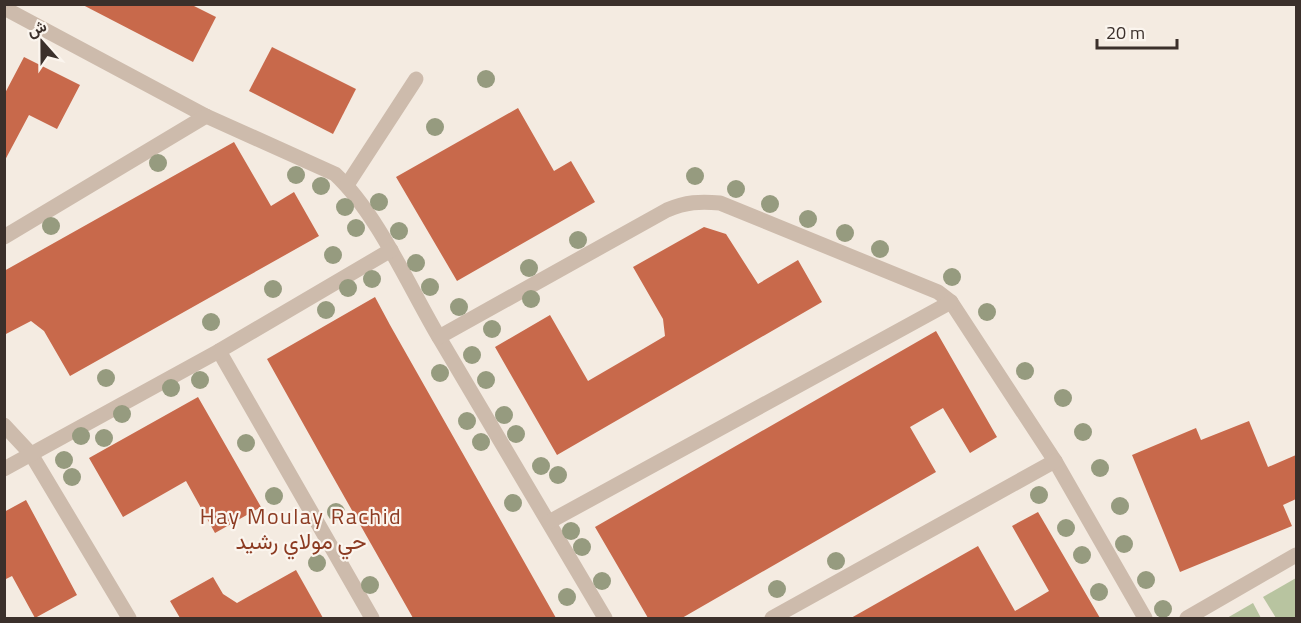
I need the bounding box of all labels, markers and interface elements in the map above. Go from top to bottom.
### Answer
north arrow [12,12,72,72]
scale bar [1097,12,1176,50]
text: ش [23,13,50,43]
text: 20 m [1106,19,1145,46]
district label: Hay Moulay Rachid حي مولاي رشيد [200,499,402,560]

